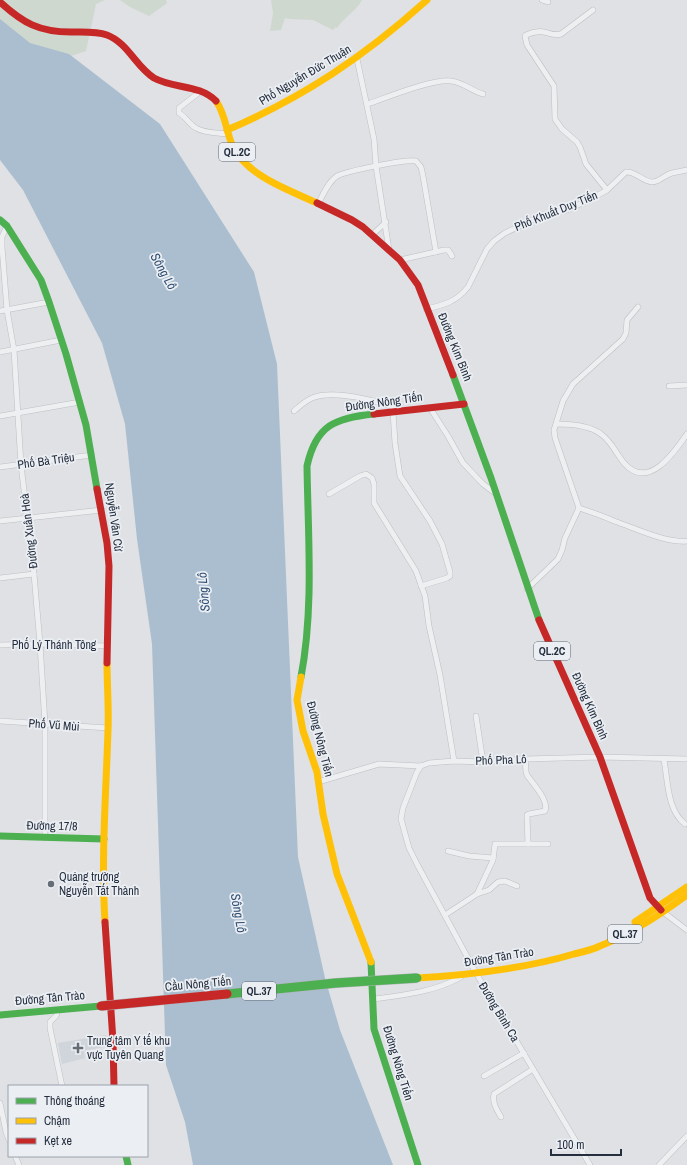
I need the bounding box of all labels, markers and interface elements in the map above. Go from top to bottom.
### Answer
street label: Phố Nguyễn Đức Thuận [256,41,354,109]
road number: QL.2C [219,143,255,161]
street label: Phố Khuất Duy Tiến [512,187,600,235]
water label: Sông Lô [147,250,181,293]
street label: Đường Kim Bình [434,311,476,383]
street label: Đường Nông Tiến [345,389,423,415]
street label: Phố Bà Triệu [16,449,76,473]
street label: Nguyễn Văn Cừ [101,482,127,553]
street label: Đường Xuân Hoà [16,492,42,569]
water label: Sông Lô [193,571,214,612]
street label: Phố Lý Thánh Tông [12,637,97,653]
road number: QL.2C [534,642,570,660]
street label: Đường Kim Bình [568,670,612,742]
street label: Đường Nông Tiến [303,700,337,778]
street label: Phố Vũ Mùi [28,715,80,735]
street label: Phố Pha Lô [475,751,527,769]
street label: Đường 17/8 [26,818,78,834]
place label: Quảng trường Nguyễn Tất Thành [59,869,139,899]
marker: Quảng trường Nguyễn Tất Thành [46,879,56,889]
water label: Sông Lô [227,892,250,934]
road number: QL.37 [608,925,642,943]
street label: Đường Tân Trào [463,944,535,970]
street label: Cầu Nông Tiến [164,973,232,995]
street label: Đường Bình Ca [475,979,523,1045]
road number: QL.37 [242,982,276,1000]
street label: Đường Tân Trào [14,987,86,1009]
street label: Đường Nông Tiến [379,1024,417,1102]
place label: Trung tâm Y tế khu vực Tuyên Quang [87,1033,170,1063]
marker: Trung tâm Y tế khu vực Tuyên Quang [72,1042,84,1054]
legend [8,1085,148,1157]
text: Thông thoáng [44,1093,105,1109]
text: Chậm [44,1113,70,1129]
scale bar [551,1131,621,1157]
text: Kẹt xe [44,1133,72,1149]
text: 100 m [557,1137,584,1153]

